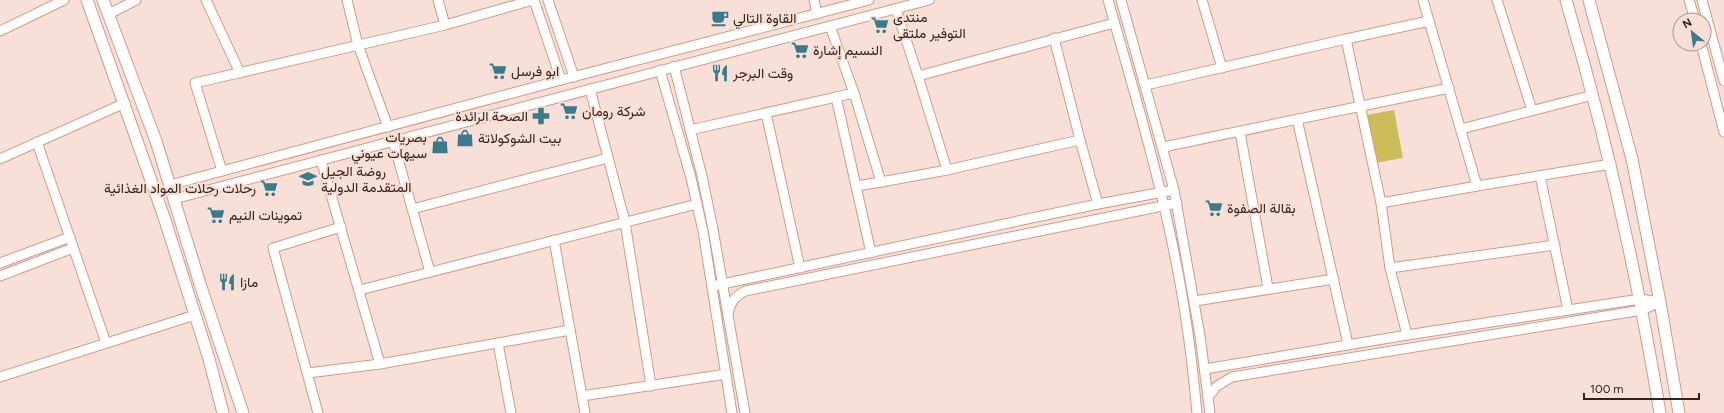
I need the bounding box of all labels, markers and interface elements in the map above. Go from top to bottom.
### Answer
cafe icon: القاوة التالي [710,8,730,28]
place label: منتدى التوفير ملتقى [893,9,966,42]
place label: القاوة التالي [733,10,797,30]
north arrow [1672,12,1712,52]
supermarket icon: منتدى التوفير ملتقى [870,15,890,35]
text: N [1681,16,1694,31]
supermarket icon: النسيم إشارة [790,40,810,60]
place label: النسيم إشارة [813,42,882,60]
supermarket icon: ابو فرسل [488,61,508,81]
place label: ابو فرسل [511,63,559,80]
restaurant icon: وقت البرجر [710,63,730,83]
place label: وقت البرجر [732,65,793,82]
supermarket icon: شركة رومان [559,101,579,121]
place label: شركة رومان [582,103,646,120]
pharmacy icon: الصحة الرائدة [531,106,551,126]
place label: الصحة الرائدة [455,108,528,125]
shop icon: بيت الشوكولاتة [455,128,475,148]
place label: بصريات سيهات عيوني [351,129,427,165]
place label: بيت الشوكولاتة [478,130,561,147]
shop icon: بصريات سيهات عيوني [430,135,450,155]
place label: روضة الجيل المتقدمة الدولية [321,163,412,196]
school or university icon: روضة الجيل المتقدمة الدولية [298,169,318,189]
supermarket icon: رحلات رحلات المواد الغذائية [259,178,279,198]
place label: رحلات رحلات المواد الغذائية [104,180,256,197]
supermarket icon: بقالة الصفوة [1204,198,1224,218]
place label: بقالة الصفوة [1227,200,1296,217]
supermarket icon: تموينات النيم [206,205,226,225]
place label: تموينات النيم [229,207,302,224]
restaurant icon: مازا [217,272,237,292]
place label: مازا [240,274,258,291]
scale bar [1584,375,1699,401]
text: 100 m [1590,382,1624,396]

